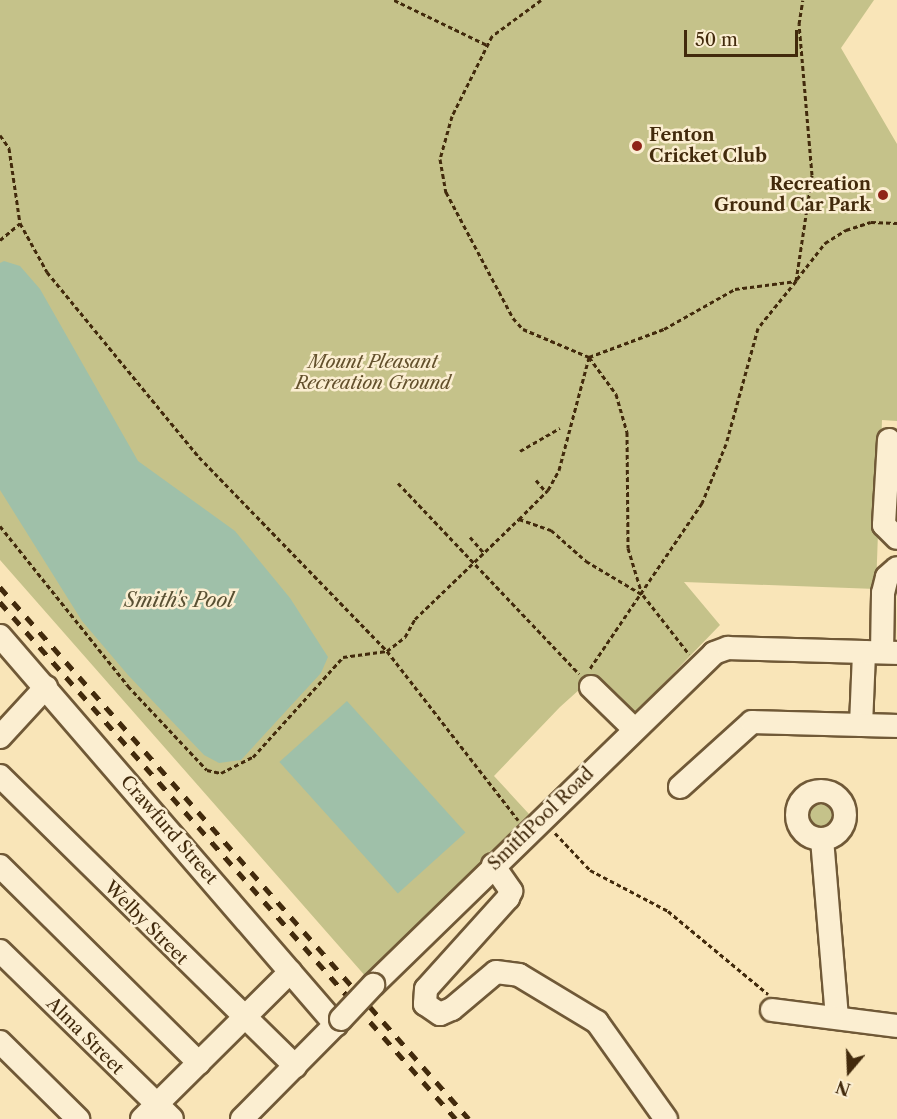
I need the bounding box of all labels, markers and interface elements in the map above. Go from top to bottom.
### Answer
scale bar [687,18,801,56]
text: 50 m [695,29,738,51]
place label: Fenton Cricket Club [649,125,767,168]
marker: Fenton Cricket Club [630,139,644,153]
place label: Recreation Ground Car Park [714,174,871,216]
marker: Recreation Ground Car Park [876,188,890,202]
park label: Mount Pleasant Recreation Ground [295,352,451,394]
water label: Smith's Pool [124,588,234,612]
street label: SmithPool Road [484,763,598,875]
street label: Crawfurd Street [116,771,222,889]
street label: Welby Street [100,877,192,969]
street label: Alma Street [42,993,128,1079]
north arrow [819,1041,879,1101]
text: N [833,1076,853,1100]

